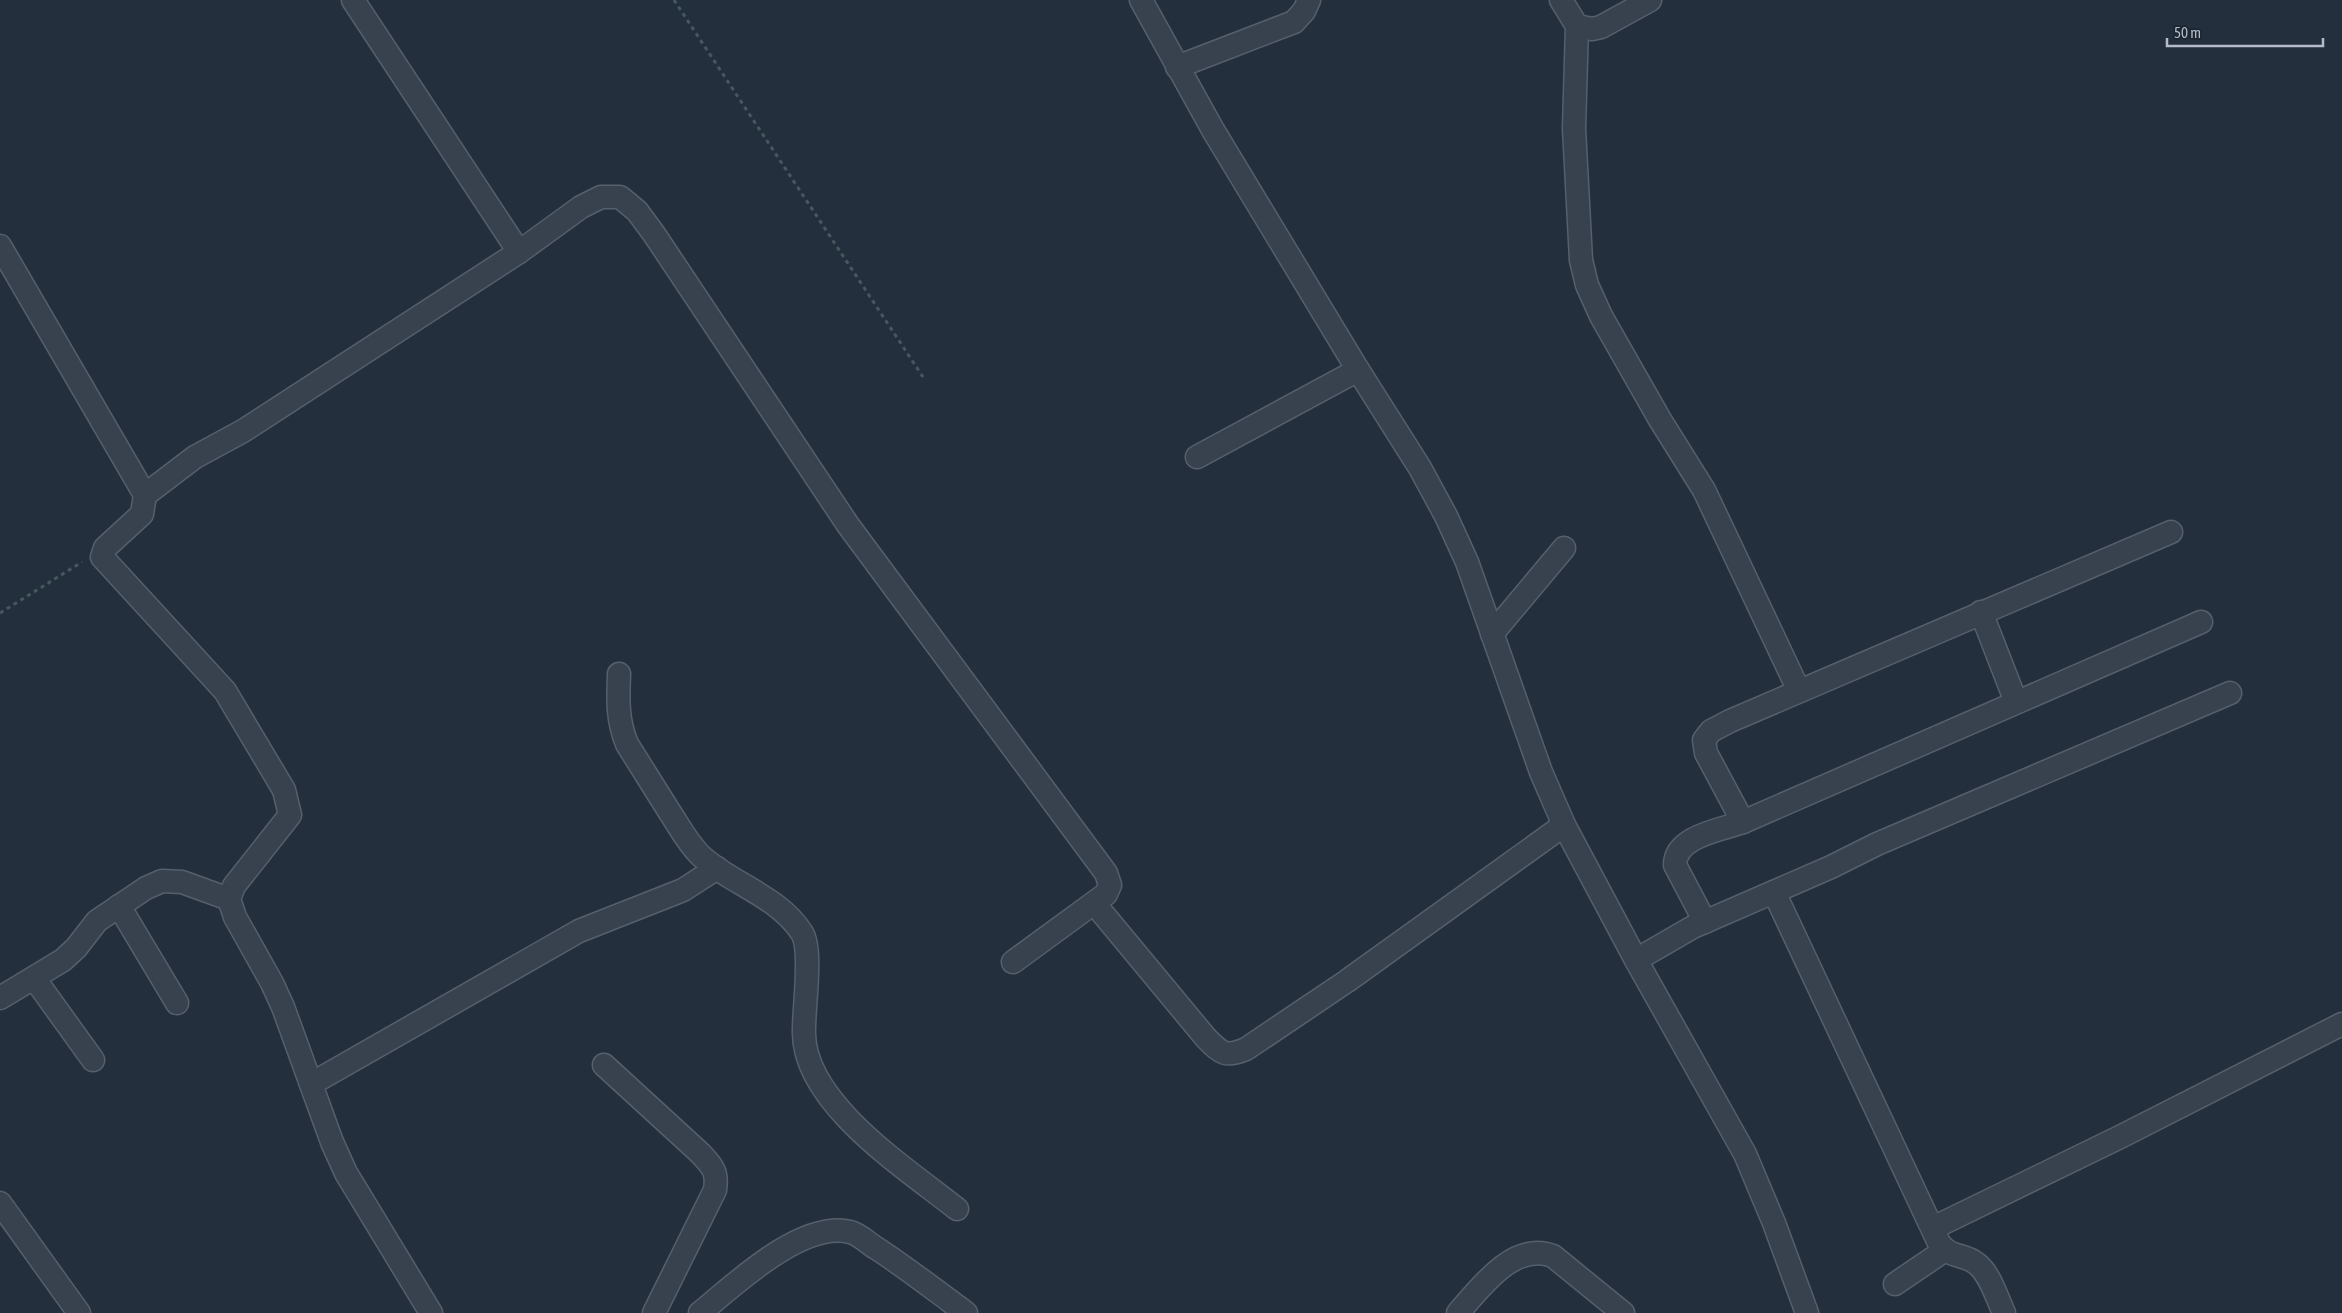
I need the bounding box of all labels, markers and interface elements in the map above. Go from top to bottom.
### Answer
scale bar [2167,15,2323,47]
text: 50 m [2174,24,2201,41]

